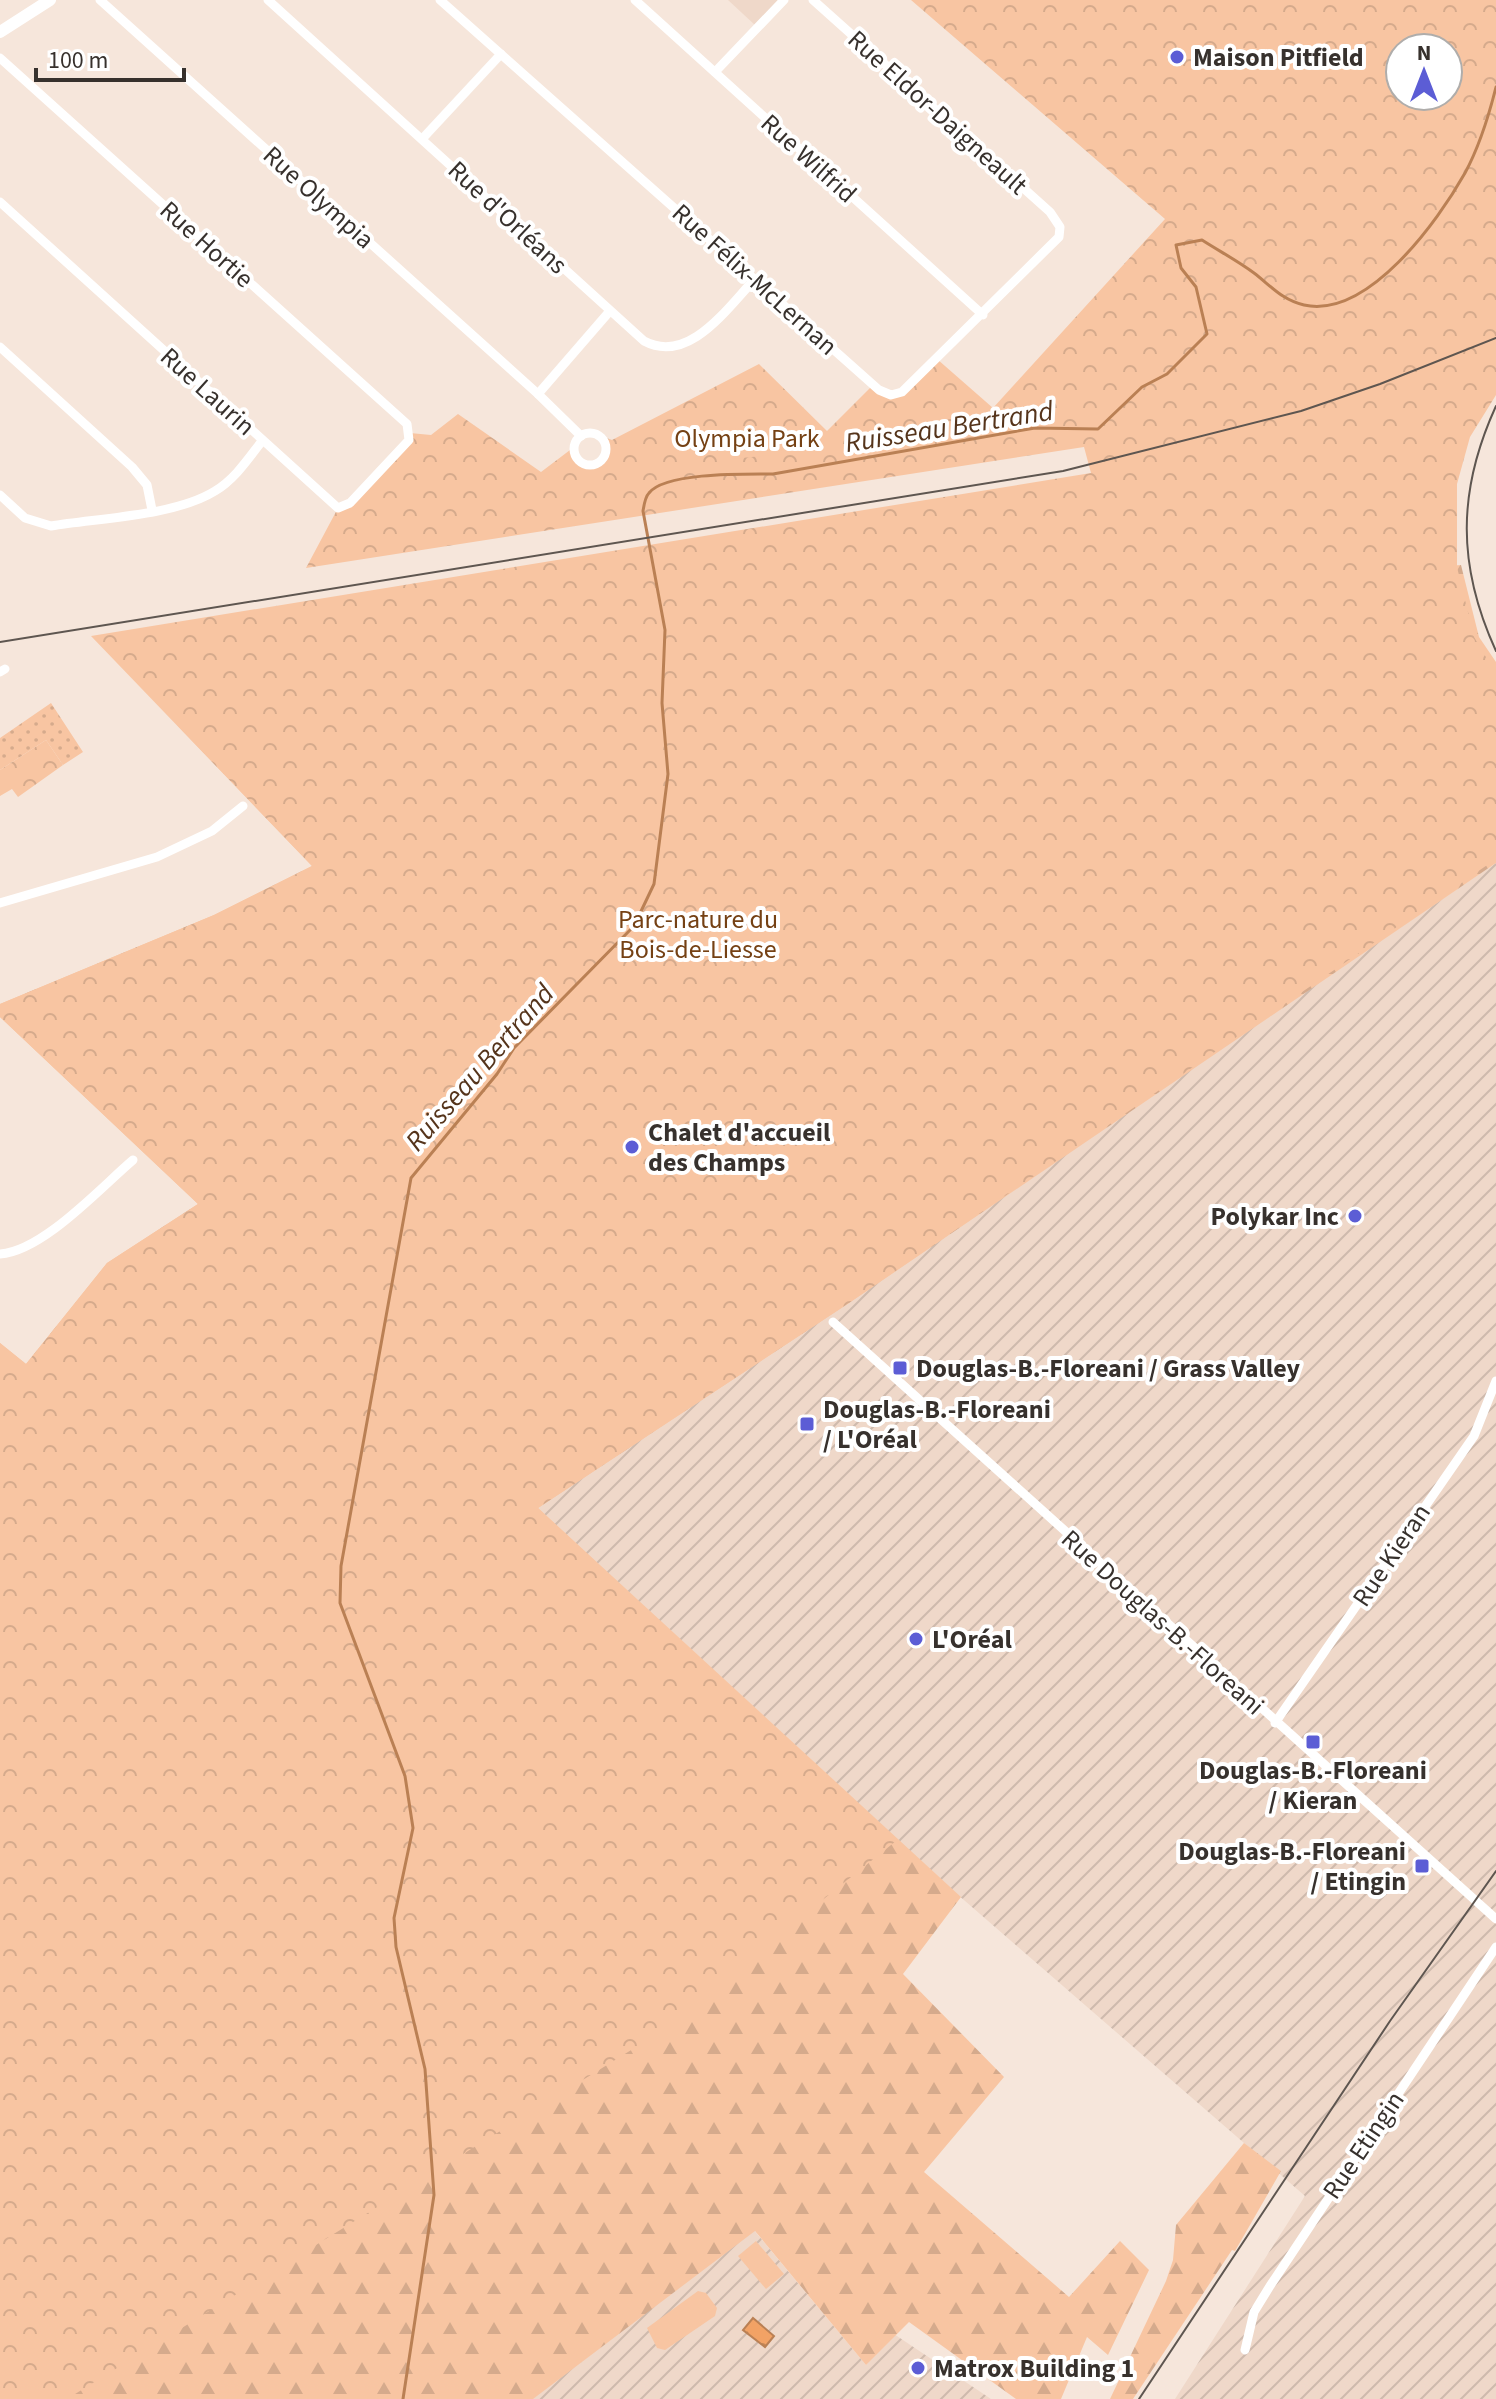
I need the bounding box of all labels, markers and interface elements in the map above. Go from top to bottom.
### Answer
street label: Rue Eldor-Daigneault [840,22,1036,203]
scale bar [36,32,184,82]
north arrow [1384,32,1464,112]
text: N [1417,37,1431,69]
place label: Maison Pitfield [1193,39,1364,76]
text: 100 m [48,43,108,78]
marker: Maison Pitfield [1168,48,1186,66]
street label: Rue Wilfrid [752,105,865,212]
street label: Rue Olympia [255,137,383,257]
street label: Rue d'Orléans [440,152,576,283]
street label: Rue Hortie [151,192,262,297]
street label: Rue Félix-McLernan [664,195,846,364]
street label: Rue Laurin [152,339,263,444]
water label: Ruisseau Bertrand [842,391,1057,463]
park label: Olympia Park [674,420,820,457]
park label: Parc-nature du Bois-de-Liesse [618,901,778,968]
water label: Ruisseau Bertrand [396,975,564,1160]
place label: Chalet d'accueil des Champs [648,1114,831,1181]
marker: Chalet d'accueil des Champs [623,1138,641,1156]
place label: Polykar Inc [1211,1198,1339,1235]
marker: Polykar Inc [1346,1207,1364,1225]
place label: Douglas-B.-Floreani / Grass Valley [916,1350,1301,1387]
marker: Douglas-B.-Floreani / Grass Valley [891,1359,909,1377]
place label: Douglas-B.-Floreani / L'Oréal [823,1391,1051,1458]
marker: Douglas-B.-Floreani / L'Oréal [798,1415,816,1433]
street label: Rue Kieran [1343,1496,1439,1614]
street label: Rue Douglas-B.-Floreani [1053,1521,1272,1724]
place label: L'Oréal [932,1621,1012,1658]
marker: L'Oréal [907,1630,925,1648]
marker: Douglas-B.-Floreani / Kieran [1304,1733,1322,1751]
place label: Douglas-B.-Floreani / Kieran [1199,1752,1427,1819]
place label: Douglas-B.-Floreani / Etingin [1178,1833,1406,1900]
marker: Douglas-B.-Floreani / Etingin [1413,1857,1431,1875]
street label: Rue Etingin [1314,2084,1413,2207]
place label: Matrox Building 1 [934,2350,1134,2387]
marker: Matrox Building 1 [909,2359,927,2377]

